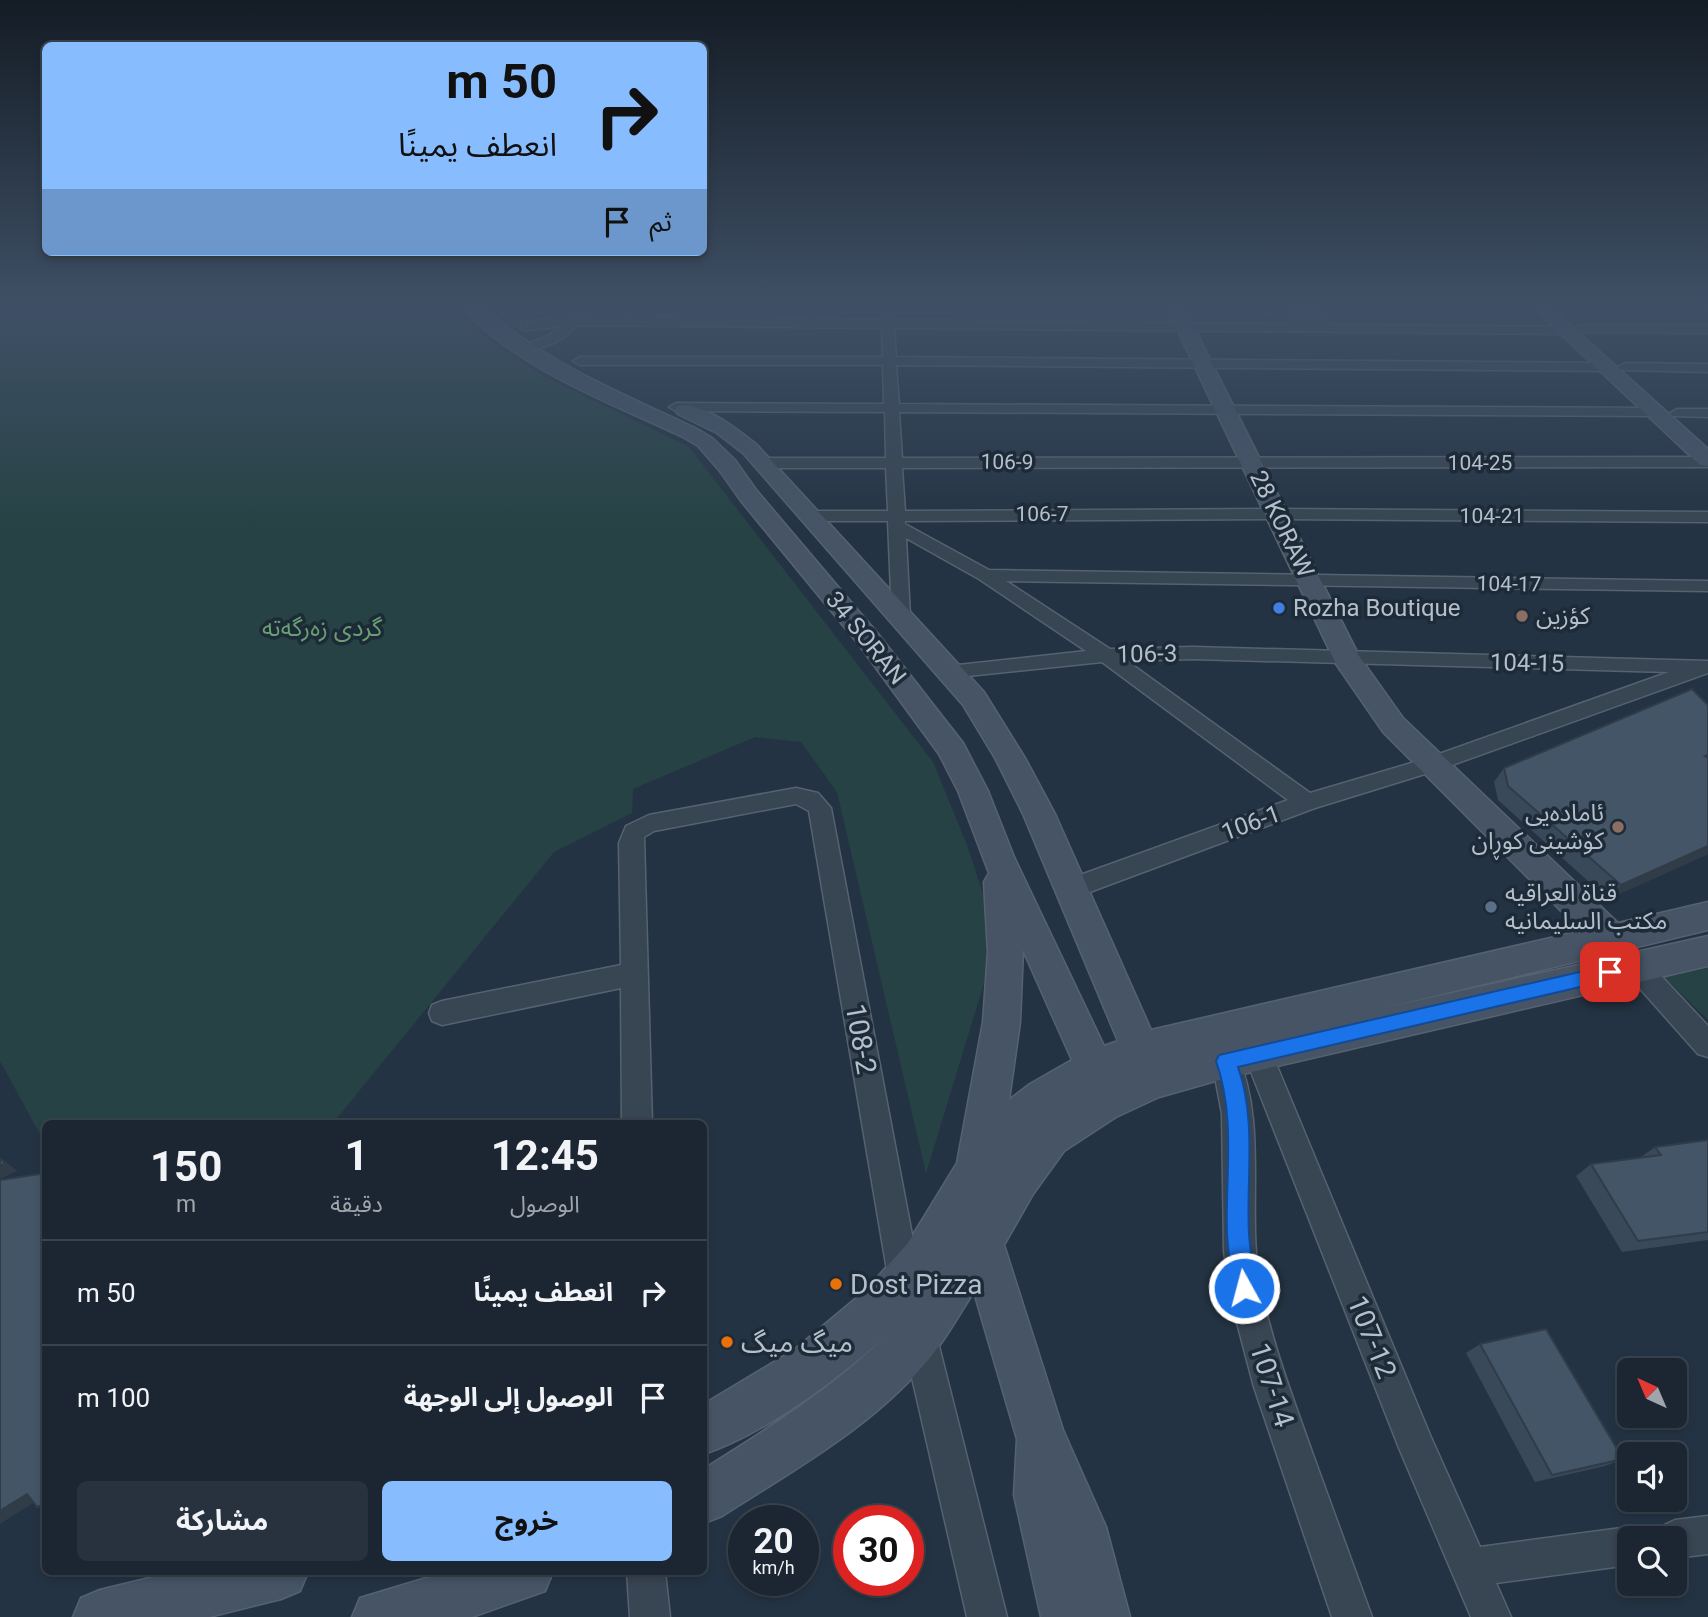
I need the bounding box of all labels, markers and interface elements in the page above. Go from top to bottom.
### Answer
text: 50 m [446,53,557,110]
icon: right [581,70,672,161]
text: انعطف يمينًا [398,126,557,164]
icon: arrive [598,203,636,241]
text: ثم [650,207,672,237]
street label: 106-9 [980,450,1034,474]
street label: 104-25 [1448,451,1512,475]
street label: 28 KORAW [1244,466,1320,582]
street label: 106-7 [1015,502,1069,526]
street label: 104-21 [1460,504,1524,528]
street label: 104-17 [1476,571,1542,597]
street label: 34 SORAN [820,586,912,690]
place label: Rozha Boutique [1293,594,1461,622]
marker: Rozha Boutique [1271,600,1287,616]
place label: كؤزين [1536,602,1591,630]
marker: كؤزين [1514,608,1530,624]
park label: گردی زەرگەتە [262,614,383,642]
street label: 106-3 [1116,639,1178,669]
street label: 104-15 [1490,648,1564,678]
street label: 106-1 [1218,799,1284,847]
place label: ئامادەیی کۆشینی کوڕان [1472,799,1605,861]
marker: ئامادەیی کۆشینی کوڕان [1610,819,1626,835]
place label: قناة العراقيه مكتب السليمانيه [1505,879,1667,935]
marker: قناة العراقيه مكتب السليمانيه [1483,899,1499,915]
pin [1580,942,1640,1002]
icon: arrive [1591,953,1629,991]
street label: 108-2 [839,1001,883,1077]
text: 1 [344,1131,369,1180]
text: 12:45 [491,1131,599,1180]
text: 150 [150,1142,222,1191]
text: m [176,1191,196,1218]
text: دقيقة [330,1191,383,1218]
text: الوصول [510,1191,580,1218]
position arrow [1207,1251,1281,1325]
place label: Dost Pizza [850,1268,982,1301]
icon: right [634,1274,672,1312]
marker: Dost Pizza [828,1276,844,1292]
text: انعطف يمينًا [474,1277,613,1307]
text: 50 m [77,1278,136,1308]
street label: 107-12 [1341,1291,1403,1383]
place label: میگ میگ [741,1326,853,1359]
marker: میگ میگ [719,1334,735,1350]
street label: 107-14 [1243,1339,1301,1431]
north arrow [1617,1358,1687,1428]
map controls [1617,1358,1687,1596]
icon: arrive [634,1379,672,1417]
text: الوصول إلى الوجهة [404,1382,613,1412]
text: 100 m [77,1383,150,1413]
button: sound [1617,1442,1687,1512]
button: مشاركة [77,1481,368,1561]
button: خروج [382,1481,672,1561]
speed limit sign: 30 [833,1505,924,1596]
text: 20 [753,1521,794,1562]
button: search [1617,1526,1687,1596]
text: km/h [752,1557,795,1578]

